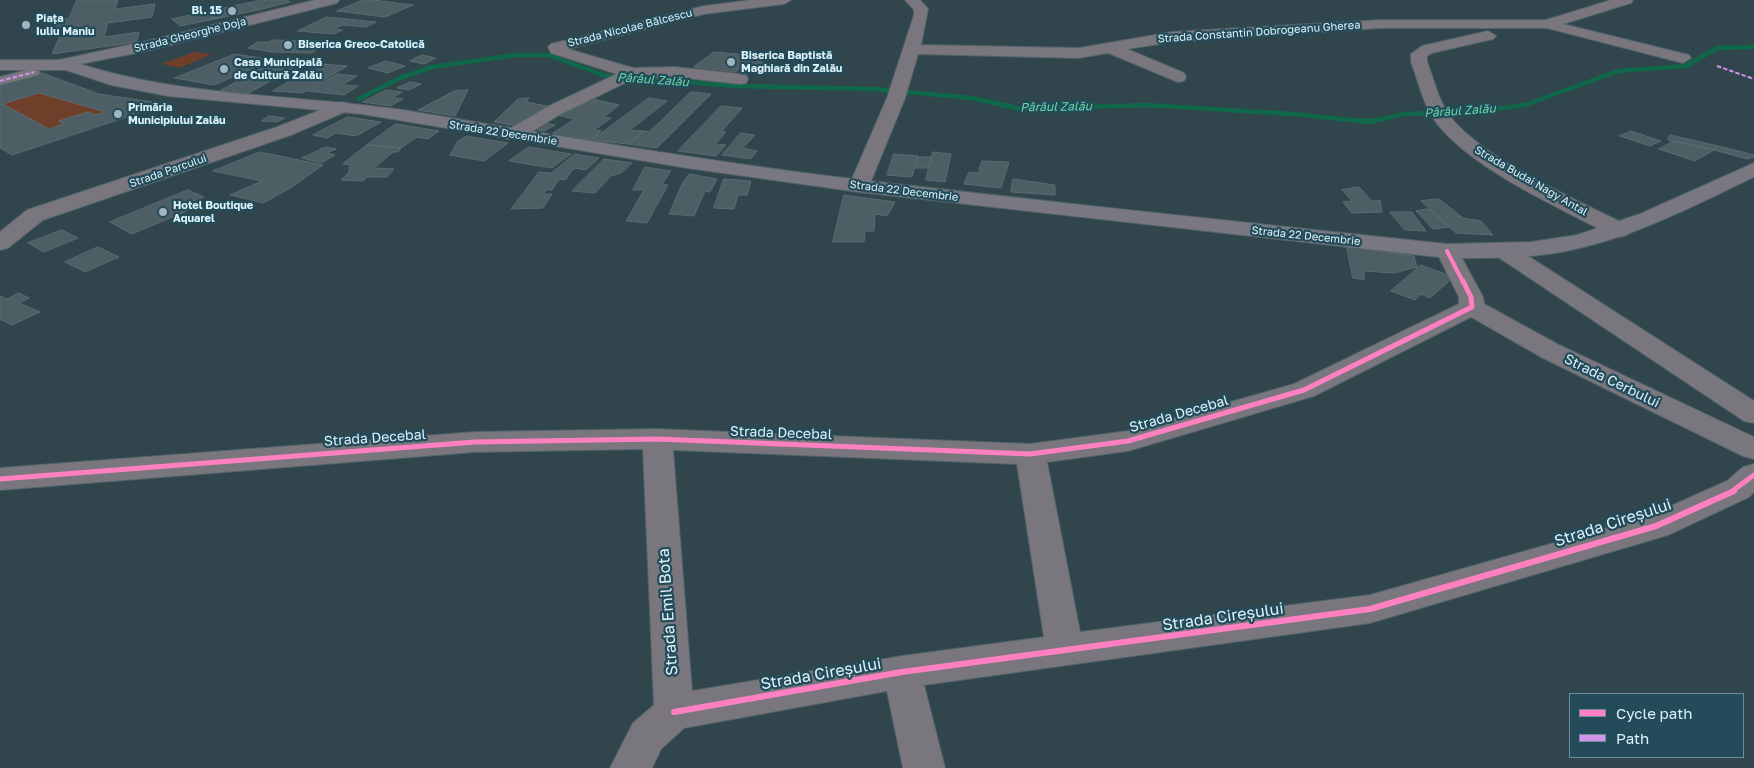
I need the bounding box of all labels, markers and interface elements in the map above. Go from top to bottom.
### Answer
place label: Bl. 15 [191,4,222,18]
marker: Bl. 15 [226,5,238,17]
street label: Strada Nicolae Bălcescu [566,6,694,50]
place label: Piața Iuliu Maniu [36,12,95,38]
street label: Strada Gheorghe Doja [133,15,247,55]
street label: Strada Constantin Dobrogeanu Gherea [1157,18,1361,46]
marker: Piața Iuliu Maniu [20,19,32,31]
place label: Biserica Greco-Catolică [298,38,425,52]
marker: Biserica Greco-Catolică [282,39,294,51]
place label: Biserica Baptistă Maghiară din Zalău [741,49,842,75]
place label: Casa Municipală de Cultură Zalău [234,56,322,82]
marker: Biserica Baptistă Maghiară din Zalău [725,56,737,68]
marker: Casa Municipală de Cultură Zalău [218,63,230,75]
water label: Pârâul Zalău [617,70,689,90]
water label: Pârâul Zalău [1020,99,1092,115]
place label: Primăria Municipiului Zalău [128,101,226,127]
water label: Pârâul Zalău [1424,101,1496,121]
marker: Primăria Municipiului Zalău [112,108,124,120]
street label: Strada 22 Decembrie [448,118,558,148]
street label: Strada Budai Nagy Antal [1472,143,1590,219]
street label: Strada Parcului [128,152,208,190]
street label: Strada 22 Decembrie [849,178,959,204]
place label: Hotel Boutique Aquarel [173,199,253,225]
marker: Hotel Boutique Aquarel [157,206,169,218]
street label: Strada 22 Decembrie [1251,224,1361,248]
street label: Strada Cerbului [1561,351,1663,411]
street label: Strada Decebal [1128,392,1230,436]
street label: Strada Decebal [730,423,832,443]
street label: Strada Decebal [323,426,427,450]
street label: Strada Cireșului [1552,495,1674,551]
street label: Strada Emil Bota [654,548,682,676]
street label: Strada Cireșului [1161,599,1285,635]
street label: Strada Cireșului [759,654,883,694]
legend [1569,693,1744,758]
text: Cycle path [1616,704,1692,722]
text: Path [1616,729,1649,747]

